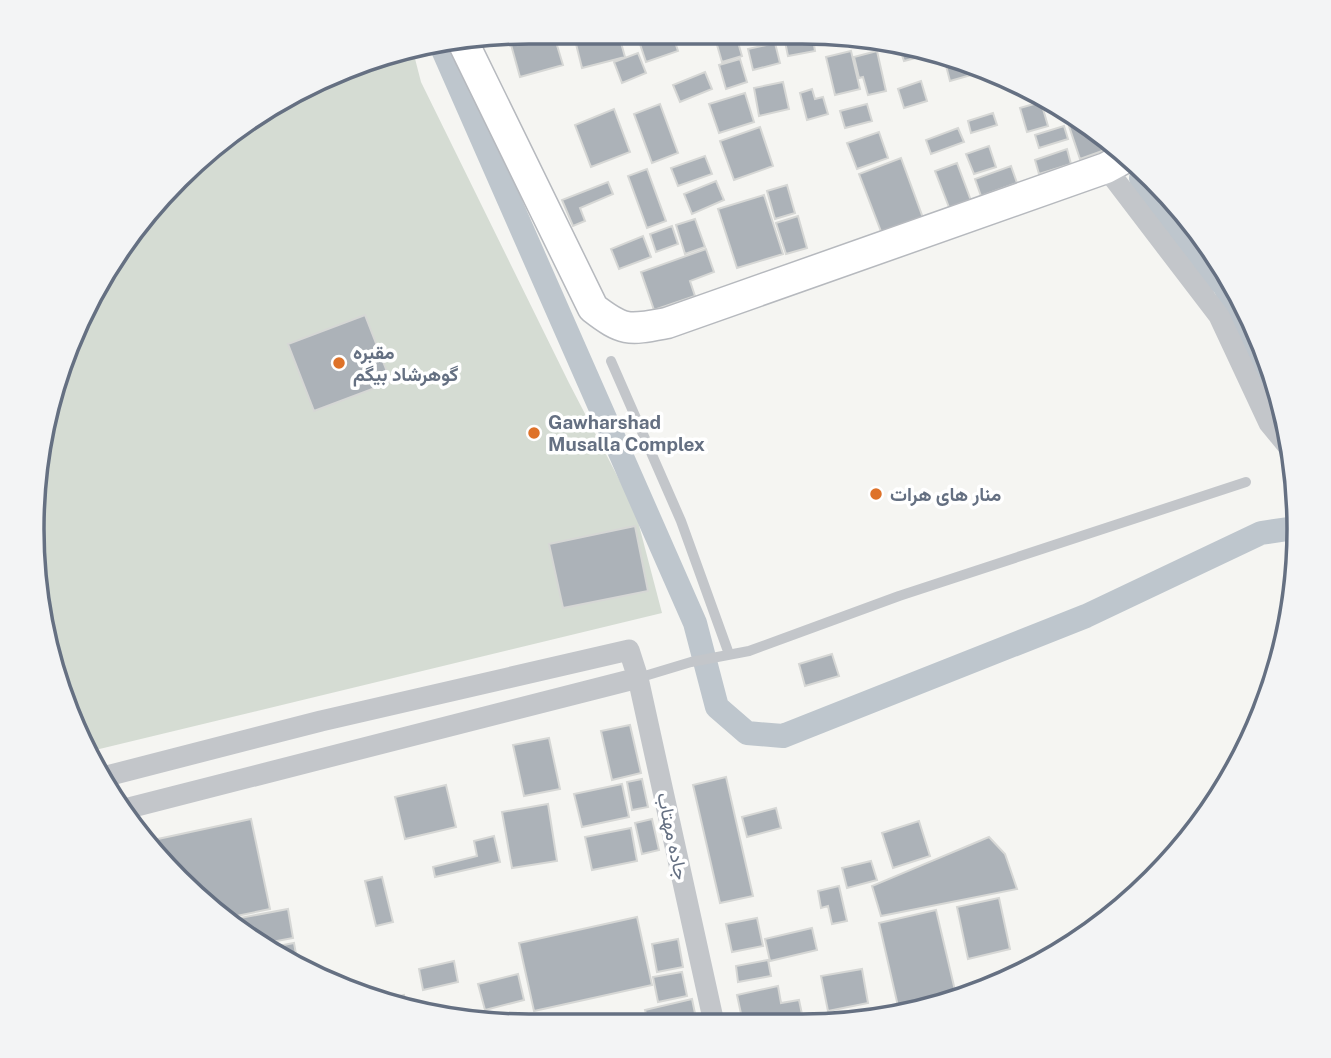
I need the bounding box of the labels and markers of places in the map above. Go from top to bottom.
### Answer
place label: مقبره گوهرشاد بیگم [353,341,459,387]
marker: مقبره گوهرشاد بیگم [331,355,347,371]
place label: Gawharshad Musalla Complex [548,411,705,455]
marker: Gawharshad Musalla Complex [526,425,542,441]
place label: منار های هرات [890,483,1001,507]
marker: منار های هرات [868,486,884,502]

